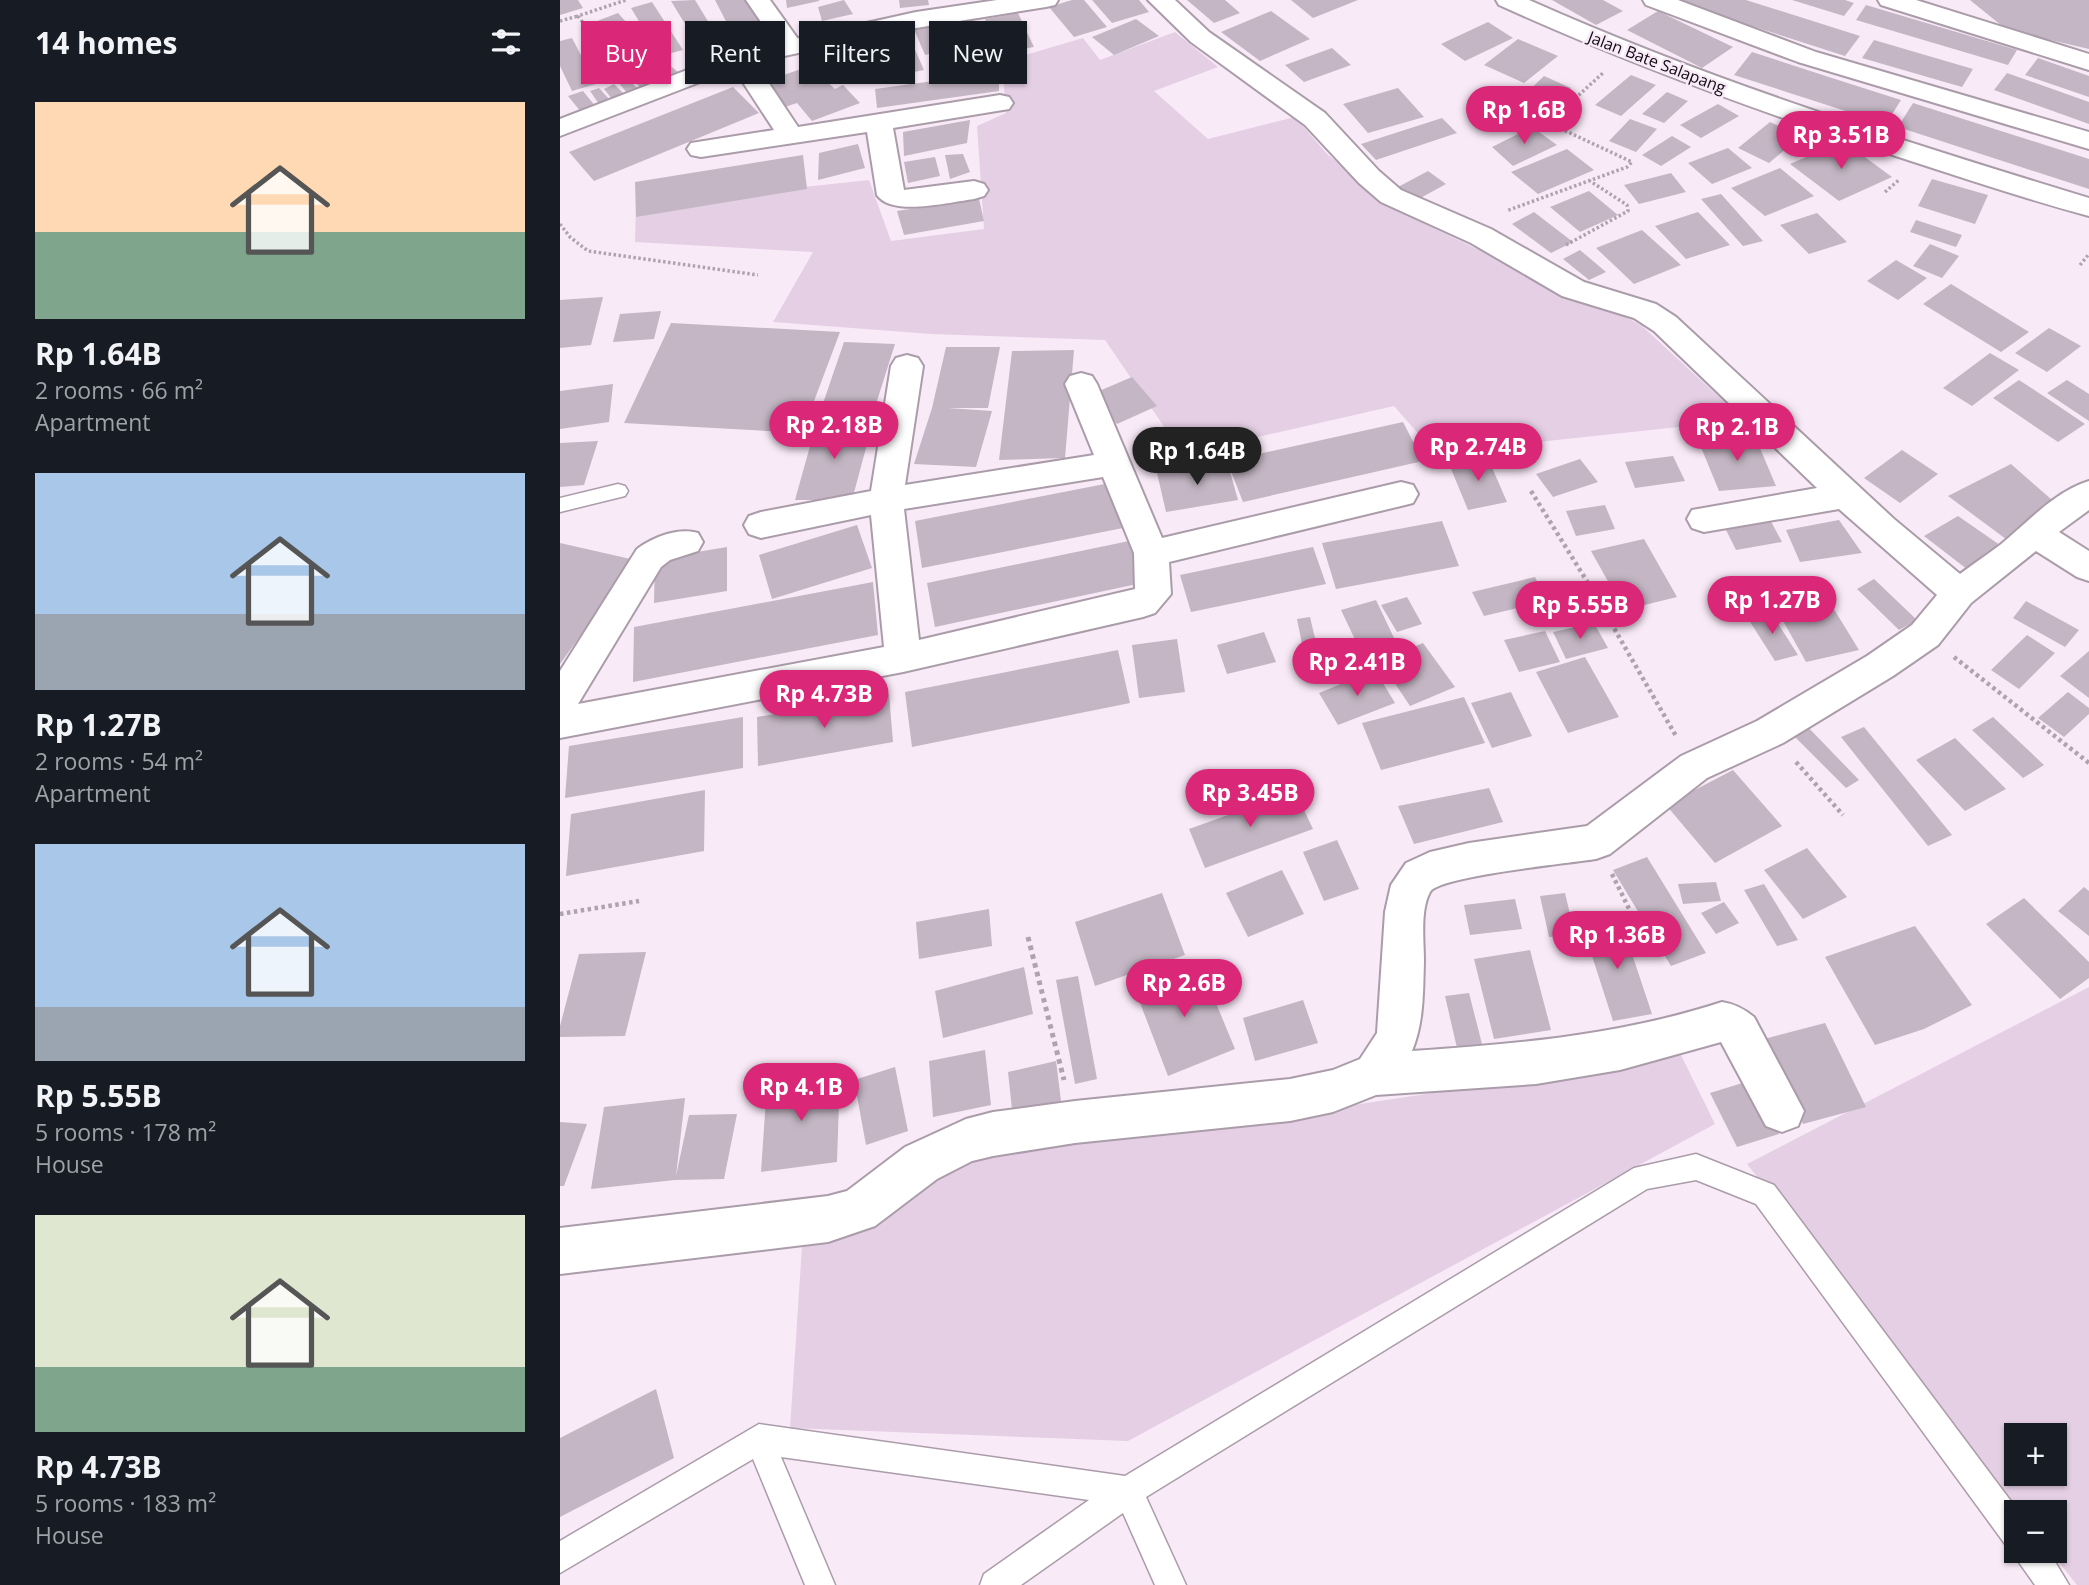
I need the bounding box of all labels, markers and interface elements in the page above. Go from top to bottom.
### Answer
chip: Buy [581,21,671,84]
chip: Rent [685,21,785,84]
chip: Filters [799,21,915,84]
chip: New [929,21,1027,84]
text: 14 homes [35,22,178,63]
icon: filters [487,23,525,61]
street label: Jalan Bate Salapang [1583,25,1729,99]
pin: Rp 1.6B [1459,86,1589,146]
text: Rp 1.6B [1482,93,1566,125]
pin: Rp 3.51B [1769,111,1913,171]
text: Rp 3.51B [1792,118,1890,150]
icon: home [217,147,343,273]
text: Rp 1.64B [35,333,162,374]
text: 2 rooms · 66 m² [35,374,203,406]
pin: Rp 2.18B [762,402,906,461]
pin: Rp 2.1B [1672,404,1802,463]
text: Apartment [35,406,151,438]
text: Rp 2.18B [785,408,883,440]
text: Rp 2.1B [1695,410,1779,442]
pin: Rp 2.74B [1406,424,1550,483]
pin: Rp 1.64B [1125,428,1269,487]
text: Rp 2.74B [1429,430,1527,462]
text: Rp 1.64B [1148,434,1246,466]
icon: home [217,518,343,644]
pin: Rp 1.27B [1700,576,1844,636]
pin: Rp 5.55B [1508,582,1652,641]
text: Rp 1.27B [1723,583,1821,615]
text: Rp 5.55B [1531,588,1629,620]
pin: Rp 2.41B [1285,638,1429,698]
text: Rp 2.41B [1308,645,1406,677]
pin: Rp 4.73B [752,670,896,730]
text: Rp 4.73B [775,677,873,709]
text: Rp 1.27B [35,704,162,745]
text: 2 rooms · 54 m² [35,745,203,777]
pin: Rp 3.45B [1178,770,1322,829]
text: Rp 3.45B [1201,776,1299,808]
text: Apartment [35,777,151,809]
icon: home [217,889,343,1015]
pin: Rp 1.36B [1545,912,1689,971]
text: Rp 1.36B [1568,918,1666,950]
pin: Rp 2.6B [1119,960,1249,1019]
text: Rp 2.6B [1142,966,1226,998]
pin: Rp 4.1B [736,1064,866,1123]
text: Rp 4.1B [759,1070,843,1102]
text: Rp 5.55B [35,1075,162,1116]
text: 5 rooms · 178 m² [35,1116,216,1148]
text: House [35,1148,104,1180]
icon: home [217,1260,343,1386]
map controls [2004,1423,2067,1563]
button: + [2004,1423,2067,1486]
text: Rp 4.73B [35,1446,162,1487]
text: 5 rooms · 183 m² [35,1487,216,1519]
button: − [2004,1500,2067,1563]
text: House [35,1519,104,1551]

